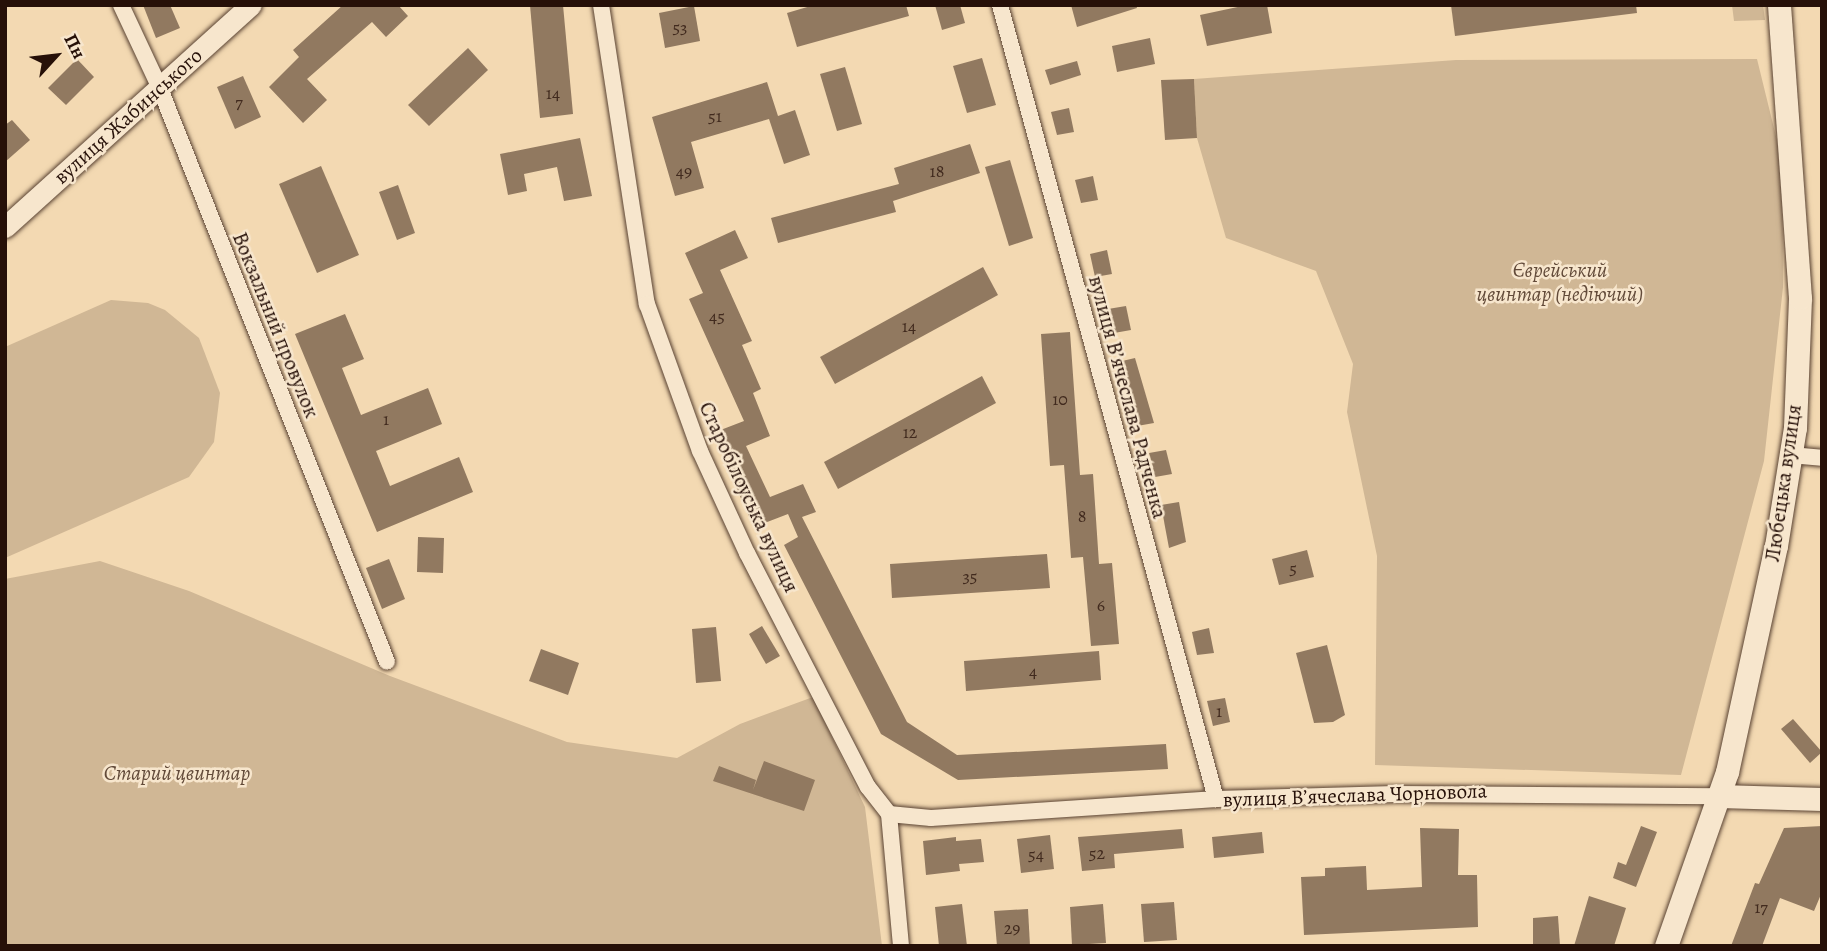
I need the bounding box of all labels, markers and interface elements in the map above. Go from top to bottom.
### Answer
house number: 53 [672,16,688,38]
north arrow [21,21,91,91]
text: Пн [57,29,92,63]
street label: вулиця Жабинського [49,43,207,189]
house number: 14 [546,82,560,104]
house number: 7 [235,91,243,113]
house number: 51 [708,105,722,127]
house number: 49 [676,160,692,182]
house number: 18 [930,160,944,182]
street label: Вокзальний провулок [227,228,325,422]
park label: Єврейський цвинтар (недіючий) [1476,257,1644,307]
street label: вулиця Вʼячеслава Радченка [1083,273,1173,521]
house number: 45 [709,305,725,327]
house number: 14 [902,315,916,337]
house number: 10 [1052,388,1068,410]
street label: Старобілоуська вулиця [694,398,804,596]
street label: Любецька вулиця [1759,403,1807,563]
house number: 1 [383,408,389,430]
house number: 12 [903,421,917,443]
house number: 8 [1078,505,1086,527]
house number: 5 [1289,557,1297,579]
house number: 35 [962,565,978,587]
house number: 6 [1097,594,1105,616]
house number: 4 [1029,660,1037,682]
house number: 1 [1216,700,1222,722]
park label: Старий цвинтар [104,760,250,786]
street label: вулиця Вʼячеслава Чорновола [1222,778,1488,812]
house number: 52 [1089,842,1105,864]
house number: 54 [1028,843,1044,865]
house number: 17 [1754,896,1768,918]
house number: 29 [1004,917,1020,939]

